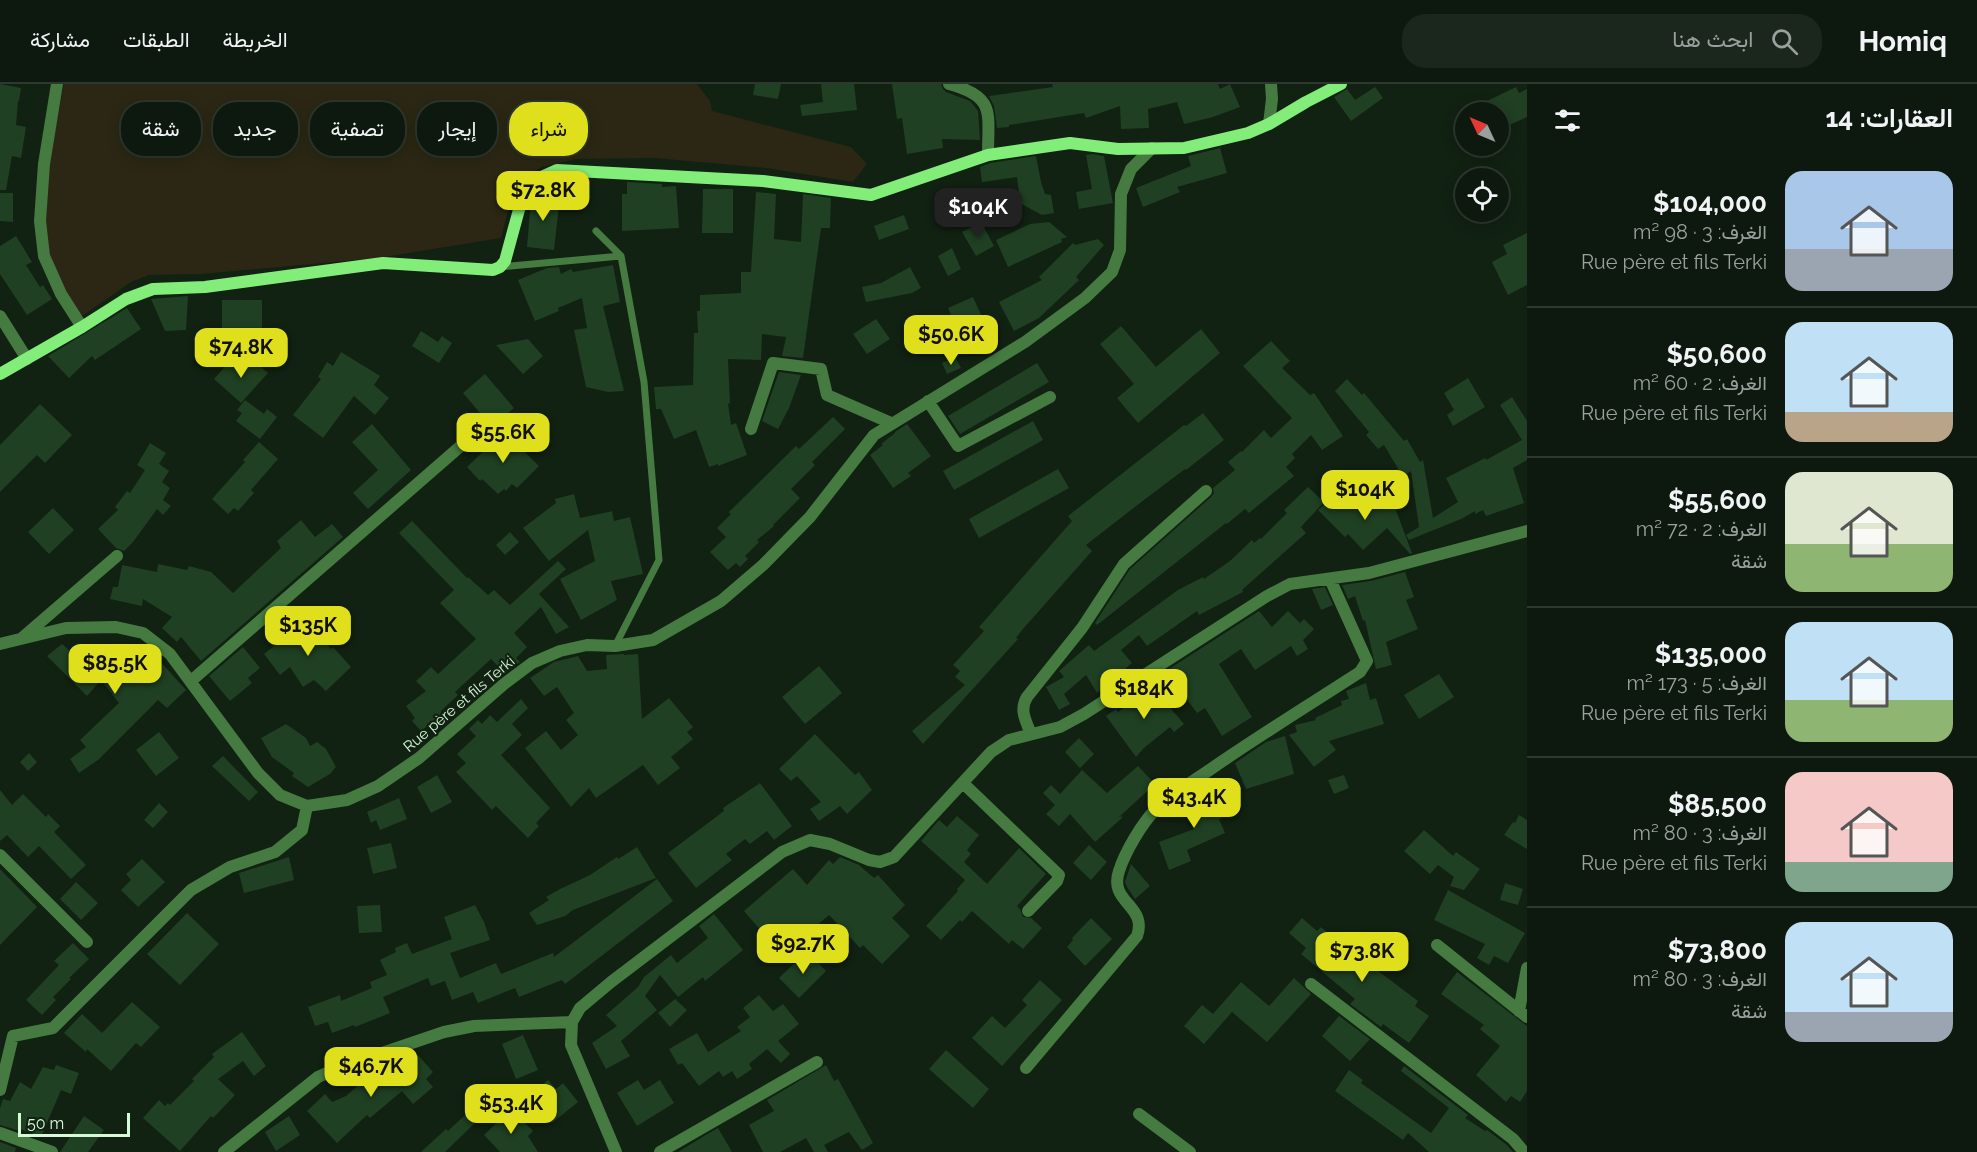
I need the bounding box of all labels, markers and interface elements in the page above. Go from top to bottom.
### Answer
search box [1402,14,1822,68]
icon: search [1768,25,1801,58]
text: Homiq [1858,25,1947,58]
text: ابحث هنا [1672,26,1753,52]
text: مشاركة [30,27,90,52]
text: الطبقات [123,27,190,52]
text: الخريطة [223,27,288,52]
chip: شقة [121,102,201,156]
chip: جديد [213,102,298,156]
chip: تصفية [310,102,405,156]
chip: إيجار [417,102,497,156]
chip: شراء [509,102,588,156]
north arrow [1455,102,1509,156]
map controls [1455,102,1509,222]
text: العقارات: 14 [1825,103,1953,133]
icon: filters [1551,104,1584,137]
button: locate [1455,168,1509,222]
pin: $72.8K [494,171,592,222]
text: $72.8K [510,178,576,202]
pin: $104K [936,188,1020,239]
text: $104,000 [1653,188,1767,218]
text: $104K [948,195,1008,219]
icon: home [1833,195,1905,267]
text: الغرف: 3 · 98 m² [1633,220,1767,244]
text: Rue père et fils Terki [1581,250,1767,274]
pin: $50.6K [902,315,1000,366]
text: $50.6K [918,322,984,346]
pin: $74.8K [192,328,290,379]
text: $74.8K [209,335,273,359]
text: $50,600 [1666,339,1767,369]
icon: home [1833,346,1905,418]
text: الغرف: 2 · 60 m² [1633,371,1767,395]
text: Rue père et fils Terki [1581,401,1767,425]
pin: $55.6K [454,413,552,464]
text: $55.6K [471,420,535,444]
pin: $104K [1323,470,1407,521]
text: $104K [1335,477,1395,501]
text: $55,600 [1668,485,1767,515]
icon: home [1833,496,1905,568]
text: الغرف: 2 · 72 m² [1636,517,1767,541]
text: شقة [1731,549,1767,573]
pin: $135K [266,606,350,657]
text: $135K [279,613,337,637]
text: $135,000 [1655,639,1767,669]
pin: $85.5K [66,644,164,695]
icon: home [1833,646,1905,718]
text: $85.5K [83,651,147,675]
street label: Rue père et fils Terki [400,652,518,756]
pin: $184K [1102,669,1186,720]
text: الغرف: 5 · 173 m² [1627,671,1767,695]
text: $184K [1114,676,1174,700]
text: Rue père et fils Terki [1581,701,1767,725]
pin: $43.4K [1145,778,1243,829]
text: $43.4K [1162,785,1226,809]
text: $85,500 [1668,789,1767,819]
icon: home [1833,796,1905,868]
text: الغرف: 3 · 80 m² [1633,821,1767,845]
text: Rue père et fils Terki [1581,851,1767,875]
pin: $92.7K [754,924,852,975]
text: $92.7K [771,931,835,955]
pin: $73.8K [1313,932,1411,983]
text: $73,800 [1668,935,1767,965]
text: $73.8K [1329,939,1395,963]
icon: home [1833,946,1905,1018]
text: الغرف: 3 · 80 m² [1633,967,1767,991]
text: شقة [1731,999,1767,1023]
pin: $46.7K [322,1047,420,1098]
text: $46.7K [339,1054,403,1078]
pin: $53.4K [462,1084,560,1135]
text: $53.4K [479,1091,543,1115]
scale bar [18,1110,130,1138]
text: 50 m [27,1114,64,1133]

